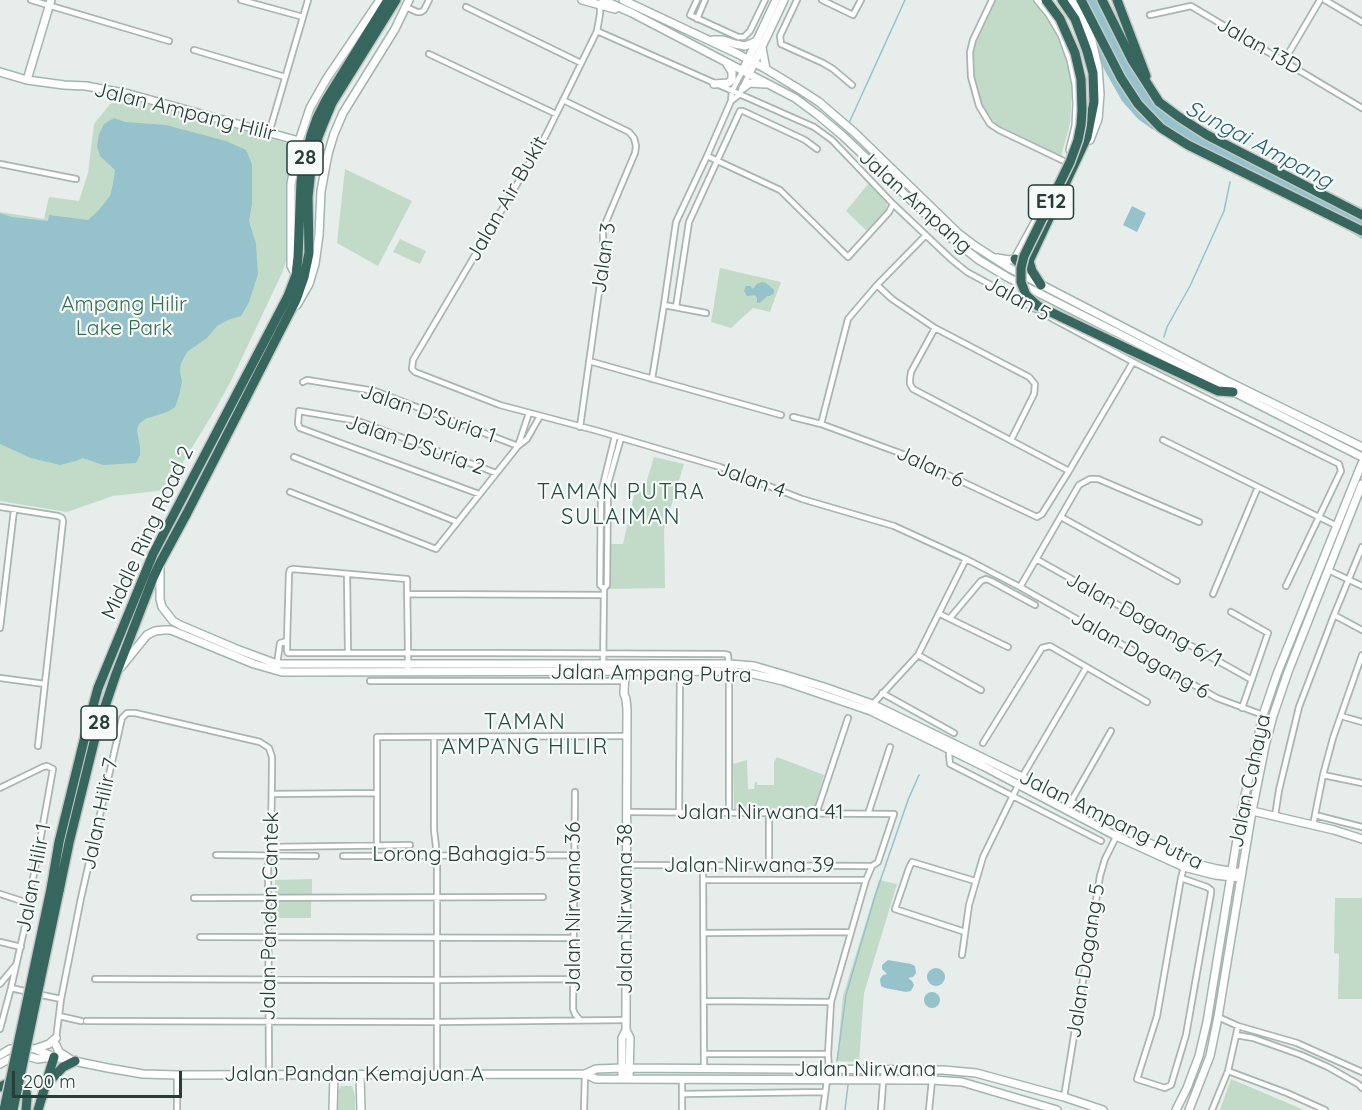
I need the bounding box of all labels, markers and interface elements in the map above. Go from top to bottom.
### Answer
street label: Jalan 13D [1212,12,1306,80]
street label: Jalan Ampang Hilir [92,77,278,147]
water label: Sungai Ampang [1181,95,1337,195]
street label: Jalan Air Bukit [461,132,553,266]
road number: 28 [287,141,323,175]
street label: Jalan Ampang [853,145,977,259]
road number: E12 [1028,185,1074,219]
street label: Jalan 3 [587,221,621,295]
street label: Jalan 5 [980,271,1054,327]
park label: Ampang Hilir Lake Park [61,292,187,342]
street label: Jalan D'Suria 1 [357,379,499,449]
street label: Jalan D'Suria 2 [342,409,488,481]
street label: Jalan 6 [892,440,968,494]
street label: Middle Ring Road 2 [97,442,199,624]
street label: Jalan 4 [713,456,789,504]
district label: TAMAN PUTRA SULAIMAN [537,479,705,530]
street label: Jalan Dagang 6/1 [1061,567,1227,673]
street label: Jalan Dagang 6 [1066,605,1214,705]
street label: Jalan Ampang Putra [550,660,752,688]
road number: 28 [81,706,117,740]
district label: TAMAN AMPANG HILIR [441,709,609,760]
street label: Jalan Cahaya [1224,712,1276,850]
street label: Jalan Hilir 7 [76,756,124,872]
street label: Jalan Ampang Putra [1015,765,1207,875]
street label: Jalan Nirwana 41 [677,800,843,826]
street label: Jalan Pandan Cantek [256,811,284,1021]
street label: Jalan Hilir 1 [11,821,57,935]
street label: Jalan Nirwana 36 [561,822,587,992]
street label: Jalan Nirwana 38 [613,824,639,994]
street label: Lorong Bahagia 5 [372,842,546,868]
street label: Jalan Nirwana 39 [663,853,835,879]
street label: Jalan Dagang 5 [1061,882,1111,1040]
street label: Jalan Nirwana [794,1057,936,1083]
scale bar [15,1059,184,1097]
street label: Jalan Pandan Kemajuan A [224,1062,484,1088]
text: 200 m [23,1070,76,1093]

